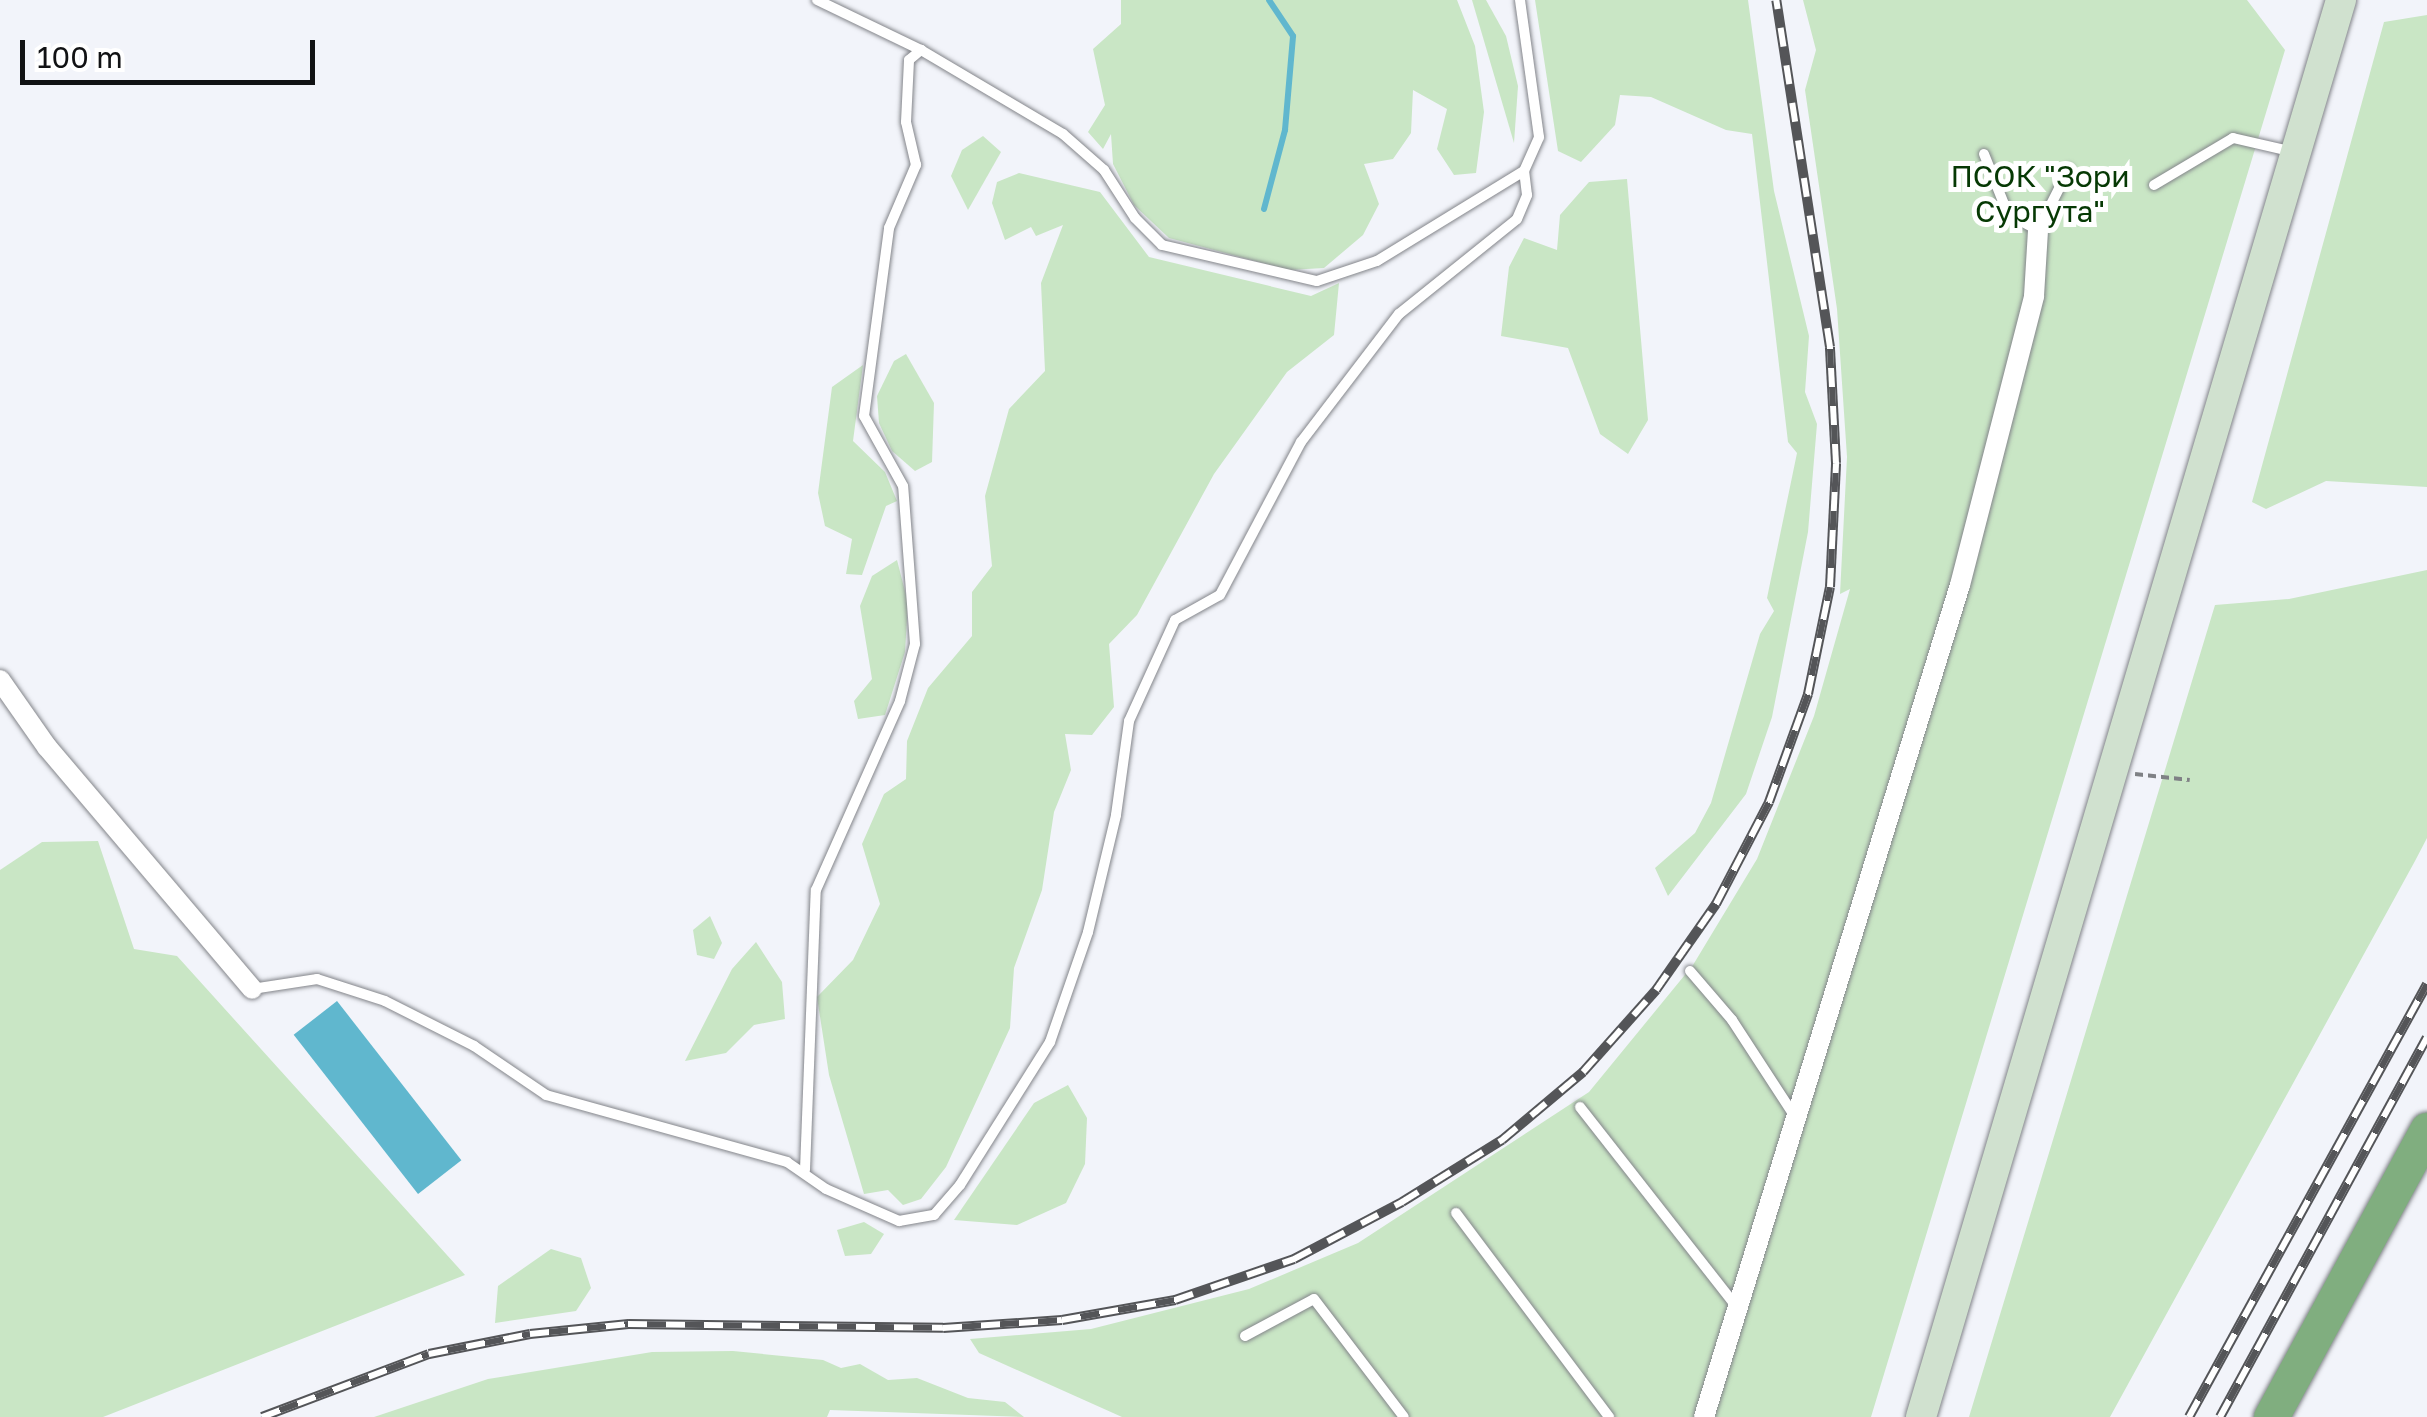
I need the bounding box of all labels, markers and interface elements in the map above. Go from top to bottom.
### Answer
scale bar [25,20,320,82]
text: 100 m [37,39,123,75]
park label: ПСОК "Зори Сургута" [1950,158,2130,228]

